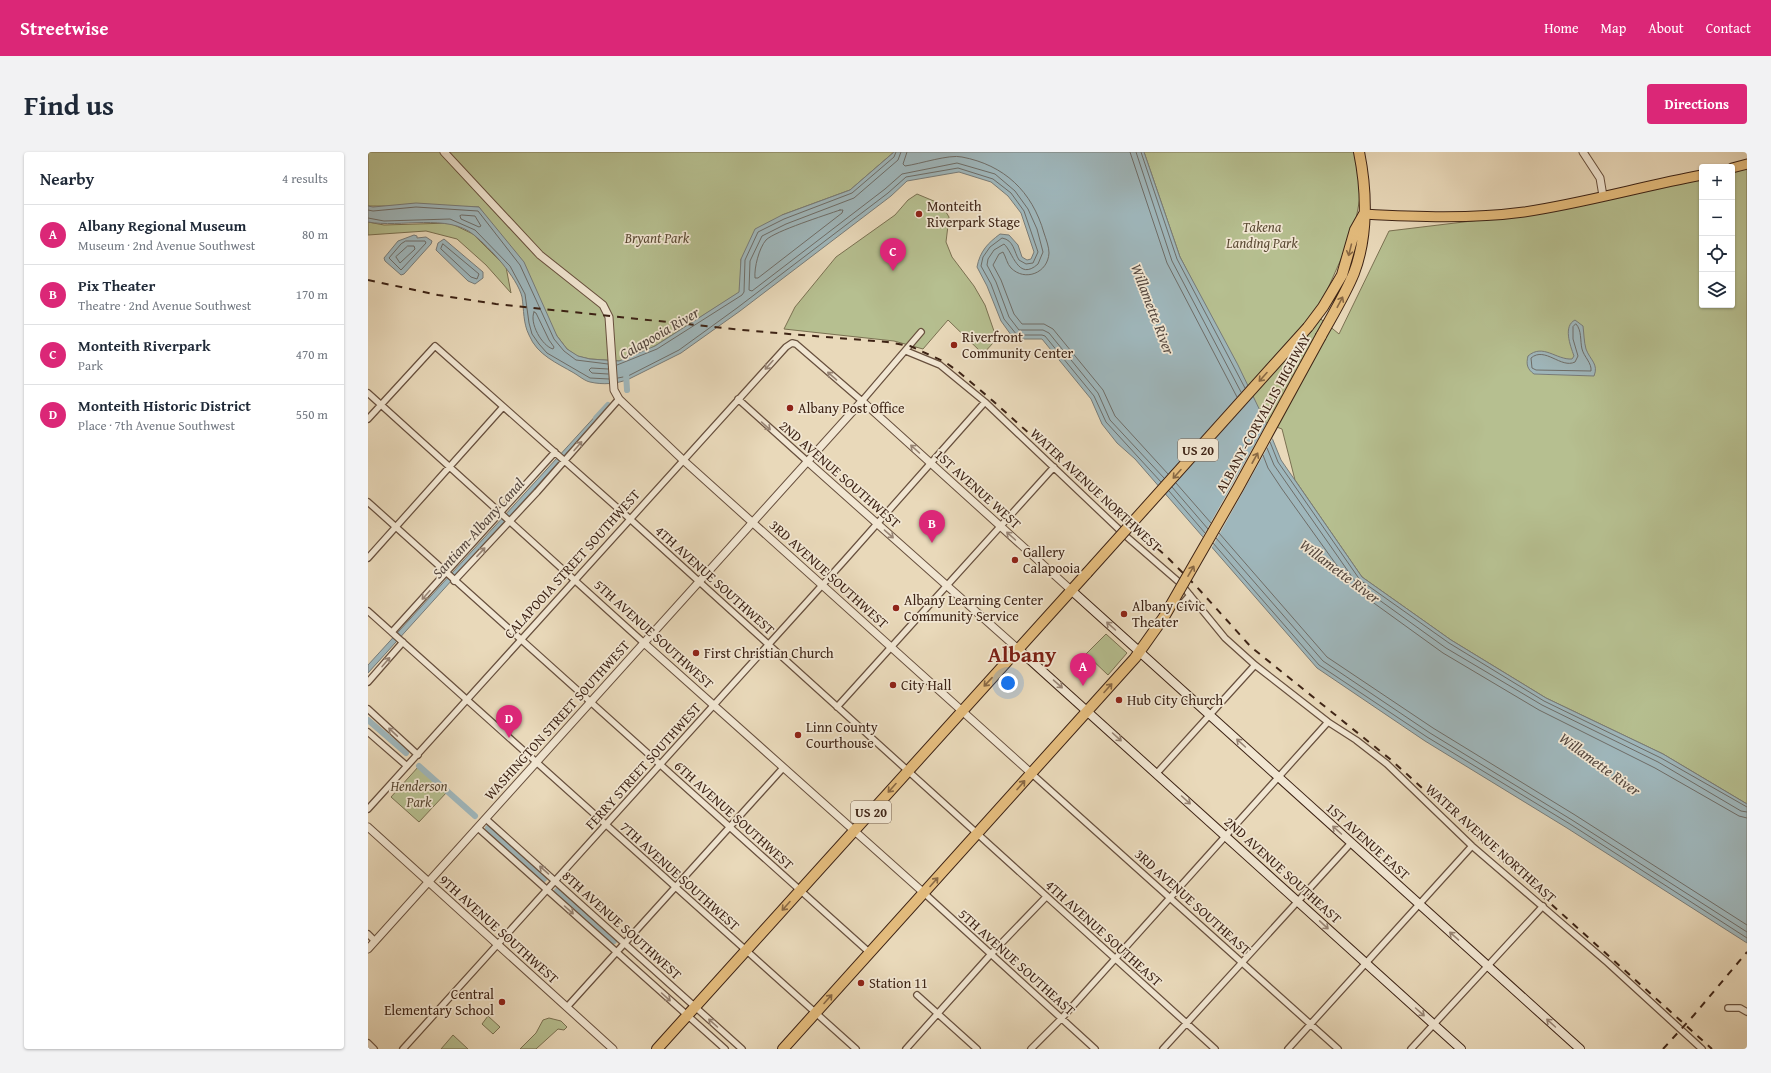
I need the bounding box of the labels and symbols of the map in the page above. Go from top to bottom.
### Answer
place label: Monteith Riverpark Stage [927,196,1020,232]
marker: Monteith Riverpark Stage [914,209,924,219]
park label: Takena Landing Park [1225,217,1298,253]
park label: Bryant Park [624,228,690,248]
pin: C [880,238,906,271]
one-way arrow [1345,243,1353,256]
water label: Willamette River [1126,261,1180,358]
one-way arrow [1336,296,1344,308]
water label: Calapooia River [615,301,703,364]
place label: Riverfront Community Center [962,327,1074,363]
street label: ALBANY-CORVALLIS HIGHWAY [1211,329,1316,496]
marker: Riverfront Community Center [949,340,959,350]
one-way arrow [764,360,774,370]
one-way arrow [827,372,837,381]
one-way arrow [1259,372,1268,382]
place label: Albany Post Office [798,398,905,418]
marker: Albany Post Office [785,403,795,413]
street label: 2ND AVENUE SOUTHWEST [775,416,905,532]
one-way arrow [761,421,771,430]
street label: WATER AVENUE NORTHWEST [1026,424,1166,556]
road number: US 20 [1178,439,1218,461]
one-way arrow [573,440,582,451]
one-way arrow [910,444,920,453]
street label: 1ST AVENUE WEST [930,445,1026,533]
one-way arrow [1251,452,1259,464]
one-way arrow [1172,469,1181,479]
water label: Santiam-Albany Canal [427,473,529,583]
street label: CALAPOOIA STREET SOUTHWEST [499,485,645,643]
pin: B [919,510,945,543]
street label: 3RD AVENUE SOUTHWEST [765,515,893,633]
street label: 4TH AVENUE SOUTHWEST [651,521,779,639]
one-way arrow [884,530,895,539]
one-way arrow [1006,531,1016,541]
water label: Willamette River [1296,534,1385,608]
place label: Gallery Calapooia [1023,542,1081,578]
one-way arrow [476,547,486,557]
marker: Gallery Calapooia [1010,555,1020,565]
one-way arrow [1187,565,1195,577]
street label: 5TH AVENUE SOUTHWEST [590,575,718,693]
one-way arrow [421,590,430,600]
place label: Albany Learning Center Community Service [904,590,1043,626]
place label: Albany Civic Theater [1132,596,1205,632]
marker: Albany Learning Center Community Service [891,603,901,613]
marker: Albany Civic Theater [1119,609,1129,619]
one-way arrow [1106,621,1116,631]
street label: WASHINGTON STREET SOUTHWEST [480,636,634,804]
district label: Albany [988,638,1057,670]
place label: First Christian Church [704,643,834,663]
marker: First Christian Church [691,648,701,658]
pin: A [1070,653,1096,686]
one-way arrow [381,657,390,667]
your location [998,673,1018,693]
place label: City Hall [901,675,951,695]
one-way arrow [984,676,993,687]
marker: City Hall [888,680,898,690]
one-way arrow [1052,680,1063,689]
one-way arrow [1103,683,1112,694]
place label: Hub City Church [1127,690,1223,710]
marker: Hub City Church [1114,695,1124,705]
street label: FERRY STREET SOUTHWEST [580,698,706,834]
pin: D [496,705,522,738]
place label: Linn County Courthouse [806,717,878,753]
one-way arrow [388,727,398,737]
water label: Willamette River [1555,727,1645,801]
marker: Linn County Courthouse [793,730,803,740]
one-way arrow [1111,732,1121,741]
one-way arrow [1236,739,1246,748]
street label: 6TH AVENUE SOUTHWEST [670,756,798,874]
park label: Henderson Park [389,776,448,812]
street label: WATER AVENUE NORTHEAST [1421,779,1561,907]
one-way arrow [1016,780,1025,790]
one-way arrow [888,783,897,793]
one-way arrow [1181,795,1191,804]
street label: 1ST AVENUE EAST [1322,798,1415,884]
road number: US 20 [851,801,891,823]
street label: 2ND AVENUE SOUTHEAST [1220,812,1346,928]
street label: 7TH AVENUE SOUTHWEST [616,817,744,935]
one-way arrow [1332,826,1342,835]
street label: 3RD AVENUE SOUTHEAST [1130,844,1256,960]
one-way arrow [539,866,549,875]
street label: 8TH AVENUE SOUTHWEST [558,866,686,984]
street label: 9TH AVENUE SOUTHWEST [435,870,563,988]
street label: 4TH AVENUE SOUTHEAST [1041,875,1167,991]
one-way arrow [929,877,938,887]
one-way arrow [782,900,791,910]
street label: 5TH AVENUE SOUTHEAST [954,904,1080,1020]
one-way arrow [564,905,574,914]
one-way arrow [1319,920,1329,929]
one-way arrow [1449,932,1460,941]
place label: Station 11 [869,973,928,993]
marker: Station 11 [856,978,866,988]
place label: Central Elementary School [384,984,494,1020]
one-way arrow [661,992,671,1001]
one-way arrow [824,994,833,1004]
marker: Central Elementary School [497,997,507,1007]
one-way arrow [1415,1007,1425,1017]
one-way arrow [708,1018,718,1028]
one-way arrow [1546,1018,1556,1028]

